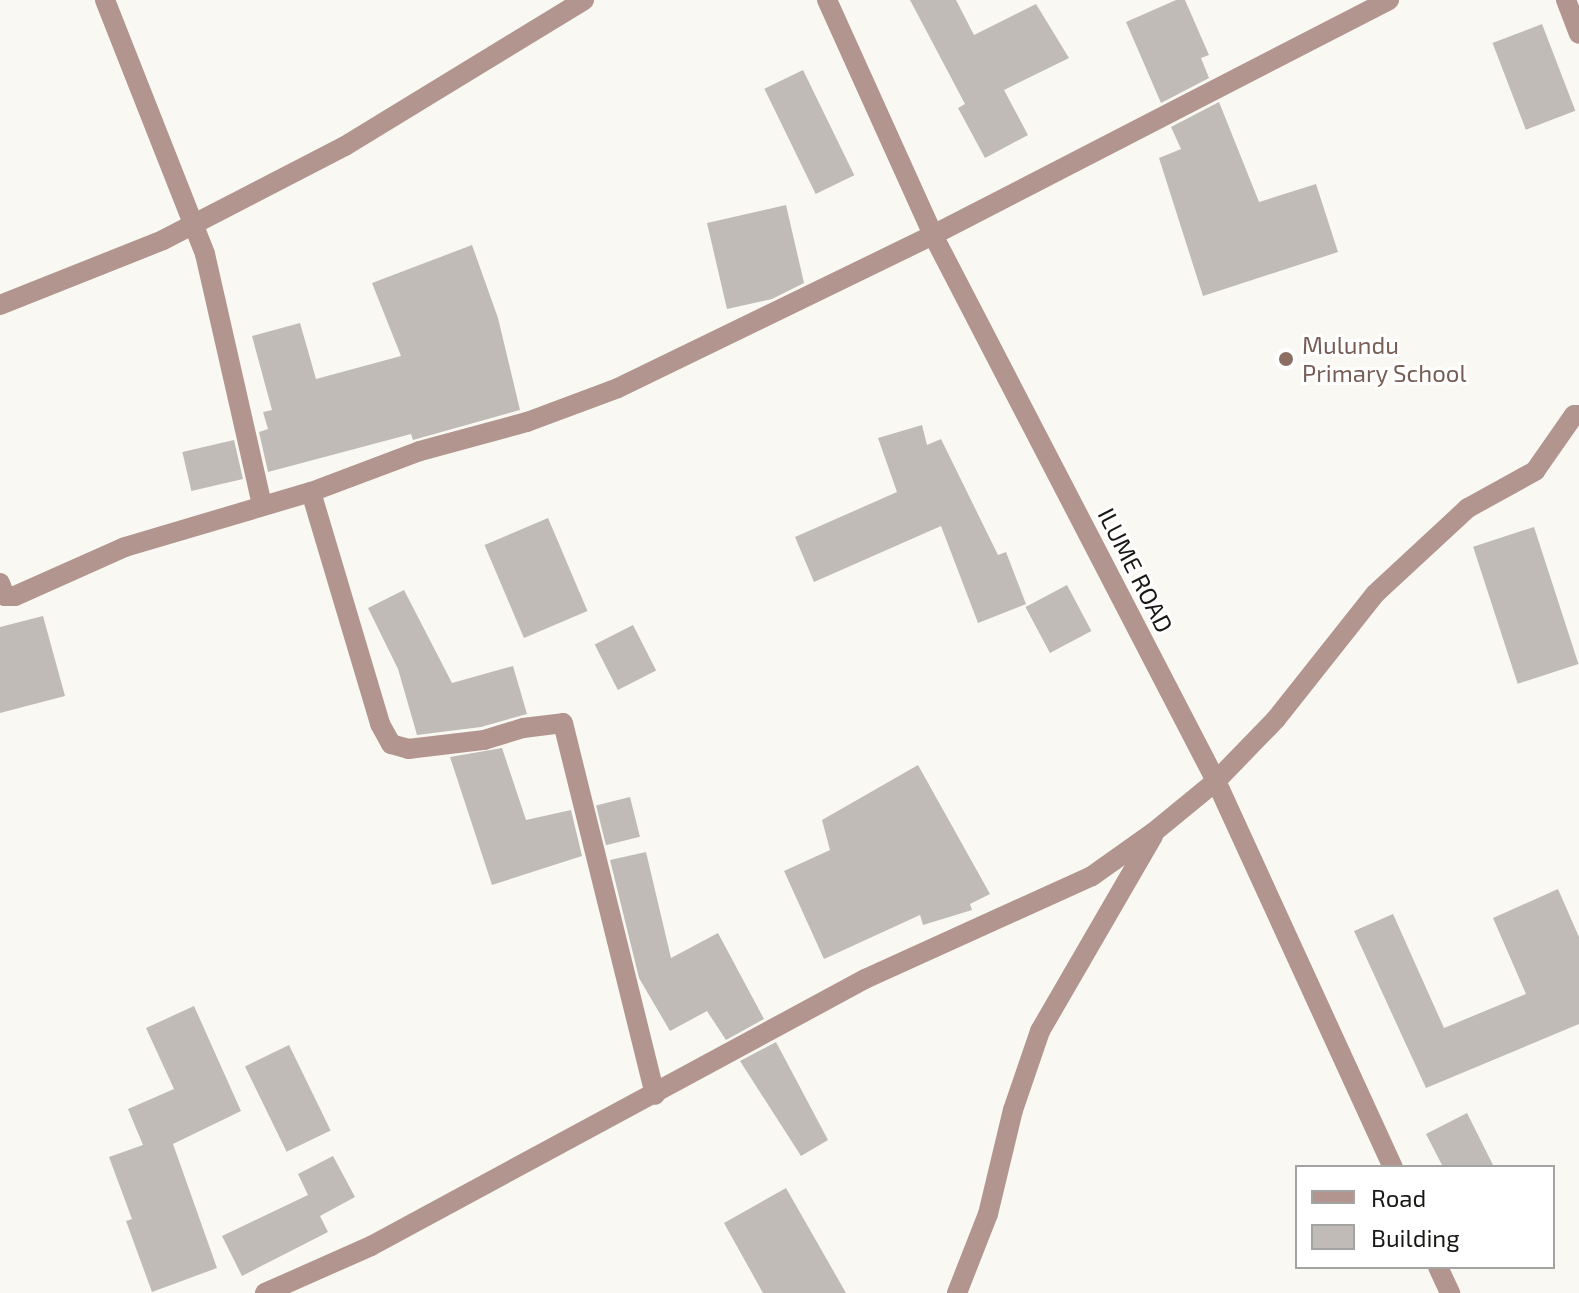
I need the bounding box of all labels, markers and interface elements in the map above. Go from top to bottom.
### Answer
place label: Mulundu Primary School [1302,331,1467,387]
marker: Mulundu Primary School [1277,350,1295,368]
street label: ILUME ROAD [1092,503,1180,637]
legend [1295,1165,1555,1269]
text: Road [1371,1183,1426,1212]
text: Building [1371,1223,1460,1252]

